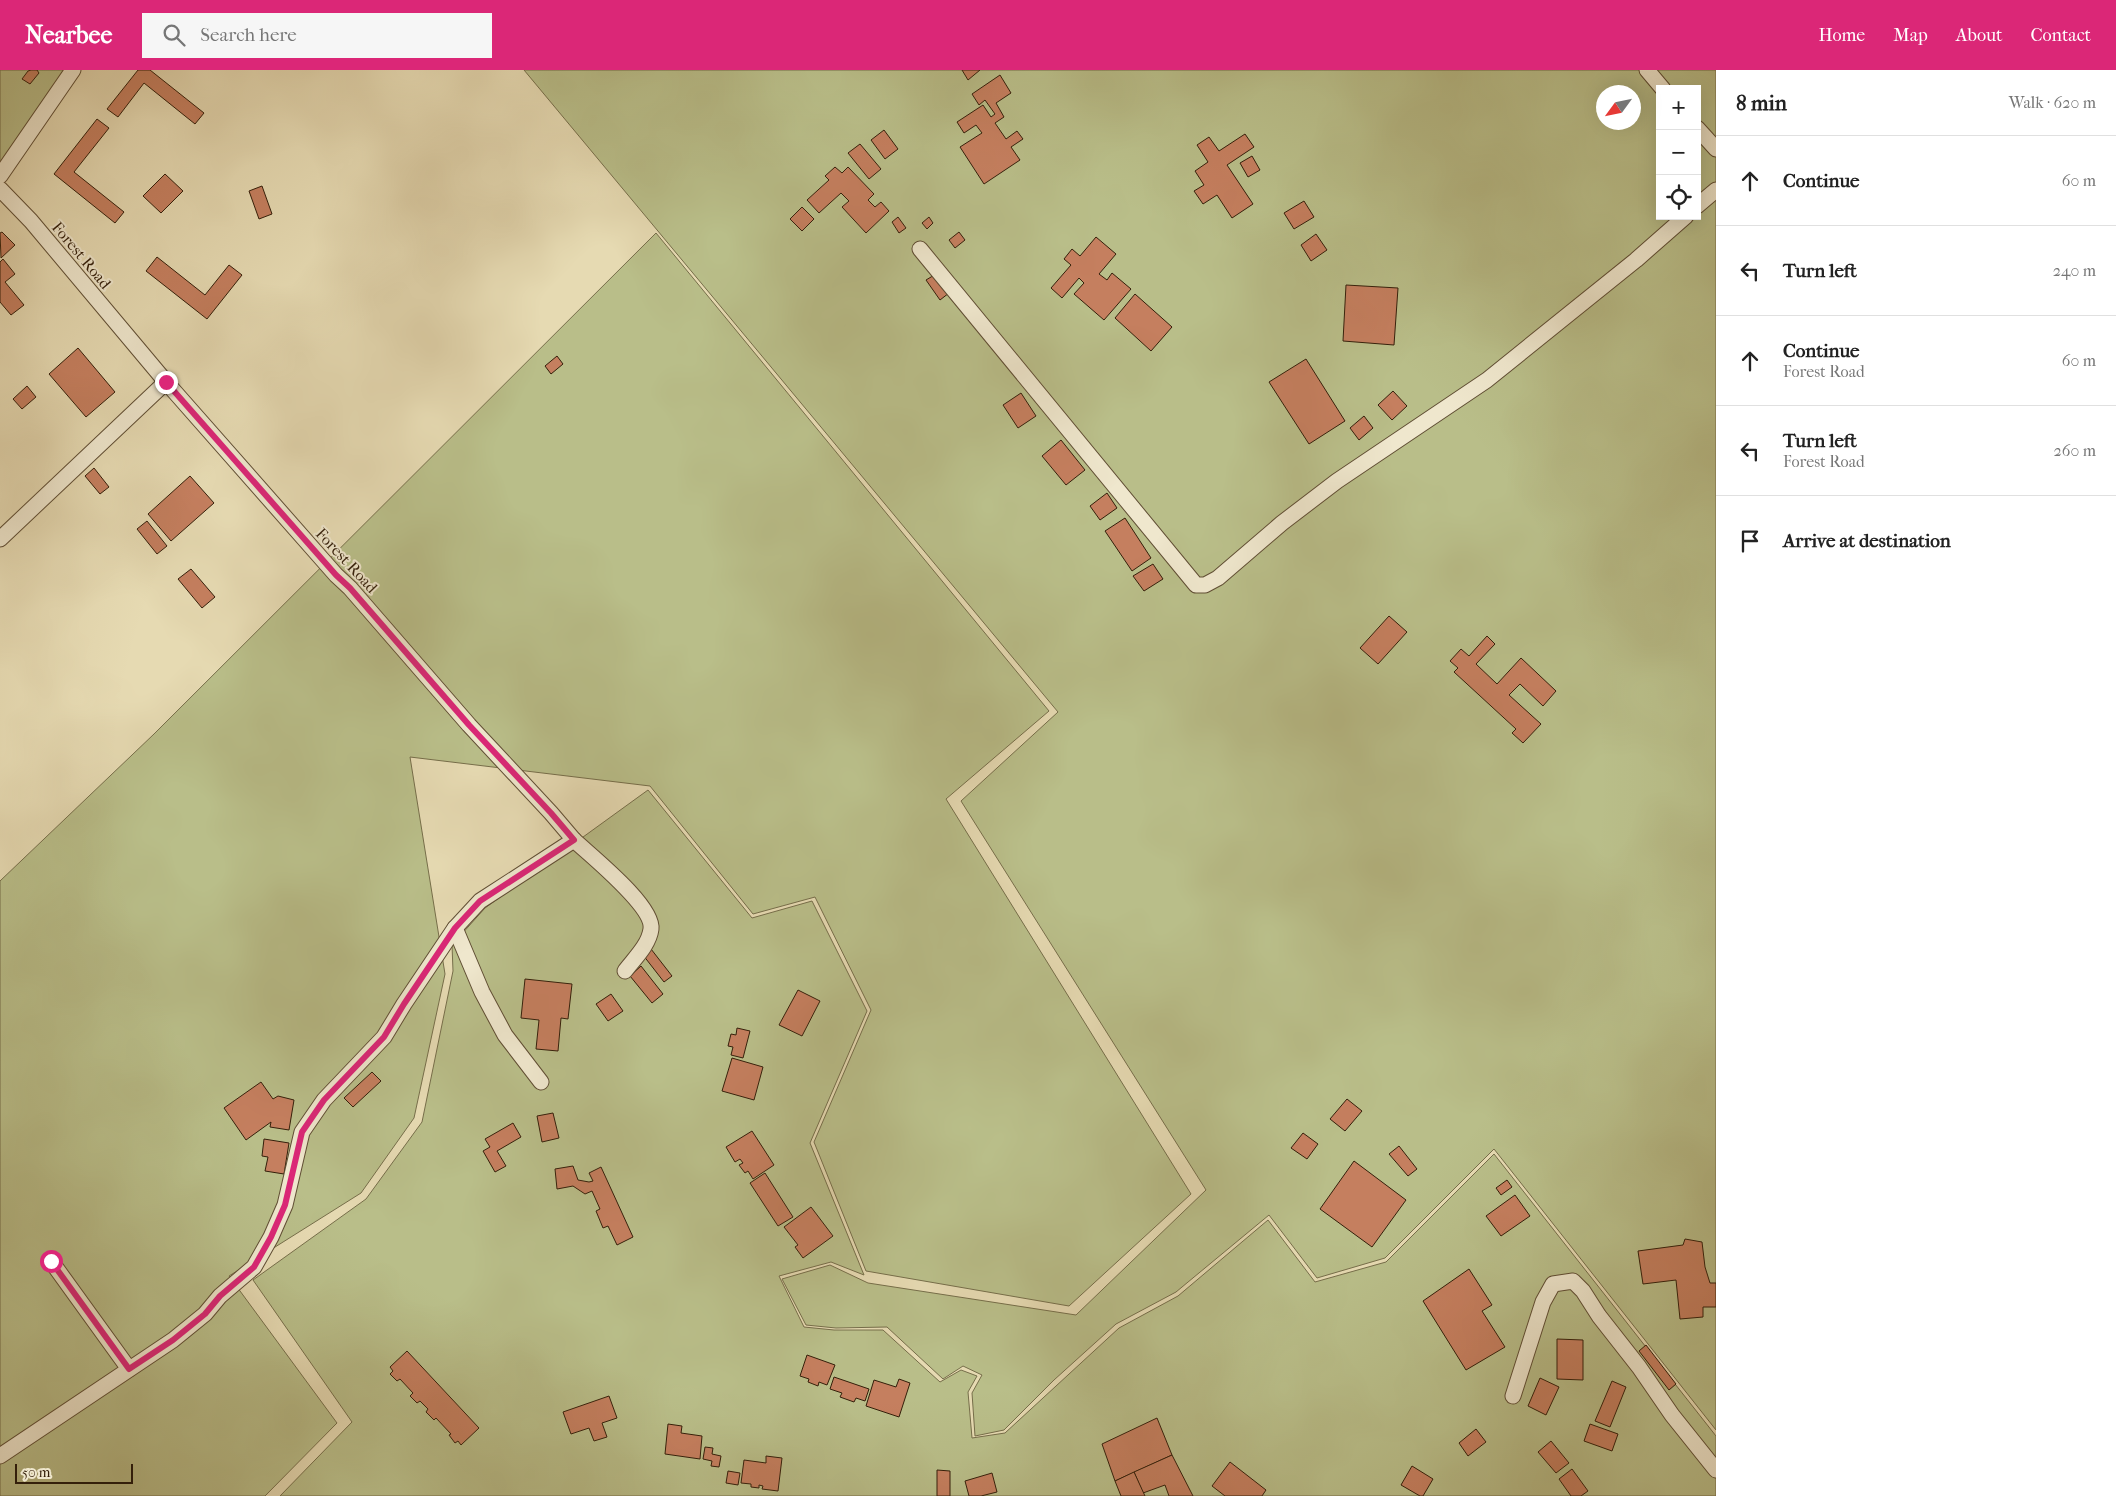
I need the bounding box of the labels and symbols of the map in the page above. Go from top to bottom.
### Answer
north arrow [1596,85,1641,130]
street label: Forest Road [48,218,115,293]
route end [155,371,178,394]
street label: Forest Road [312,524,382,597]
route start [40,1250,63,1273]
scale bar [15,1461,132,1484]

